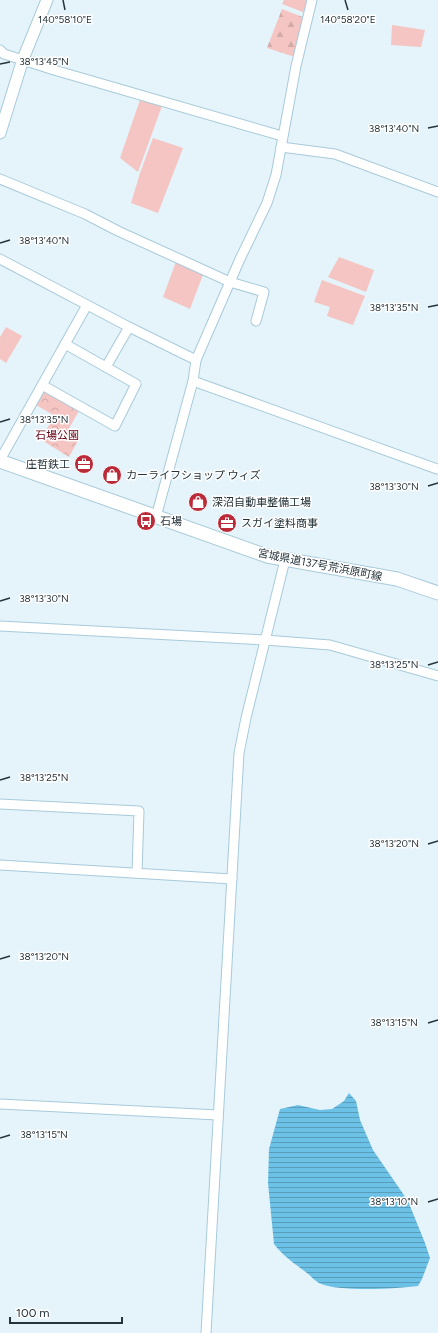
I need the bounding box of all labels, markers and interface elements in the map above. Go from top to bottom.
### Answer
text: 140°58'10"E [38,13,92,26]
text: 140°58'20"E [320,13,376,26]
text: 38°13'45"N [19,55,69,68]
text: 38°13'40"N [369,122,419,135]
text: 38°13'40"N [19,234,69,247]
text: 38°13'35"N [370,301,418,314]
text: 38°13'35"N [20,413,68,426]
park label: 石場公園 [35,429,79,442]
office icon: 庄哲鉄工 [73,453,95,475]
place label: 庄哲鉄工 [26,458,70,471]
shop icon: カーライフショップ ウィズ [101,464,123,486]
place label: カーライフショップ ウィズ [126,469,261,482]
text: 38°13'30"N [369,480,419,493]
shop icon: 深沼自動車整備工場 [187,491,209,513]
place label: 深沼自動車整備工場 [212,496,311,509]
bus stop icon: 石場 [135,510,157,532]
office icon: スガイ塗料商事 [216,512,238,534]
place label: 石場 [160,515,182,528]
place label: スガイ塗料商事 [241,517,318,530]
street label: 宮城県道137号荒浜原町線 [257,547,383,583]
text: 38°13'30"N [19,592,69,605]
text: 38°13'25"N [369,658,419,671]
text: 38°13'25"N [19,771,69,784]
text: 38°13'20"N [369,837,419,850]
text: 38°13'20"N [19,950,69,963]
text: 38°13'15"N [370,1016,418,1029]
text: 38°13'15"N [20,1128,68,1141]
text: 38°13'10"N [370,1195,418,1208]
scale bar [10,1299,122,1325]
text: 100 m [16,1306,50,1320]

